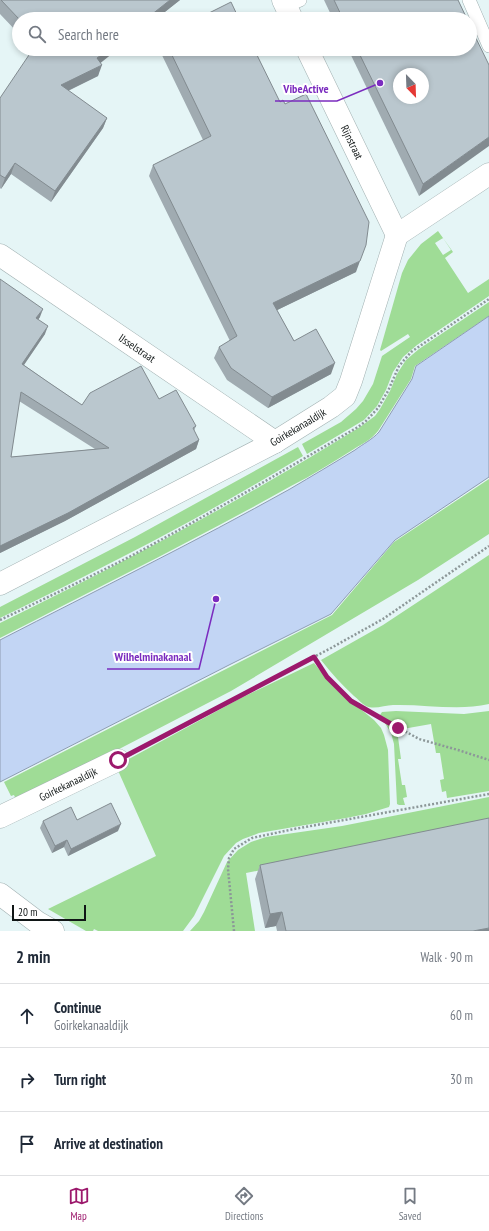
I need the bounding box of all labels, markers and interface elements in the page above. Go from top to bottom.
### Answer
search box [12,12,477,56]
icon: search [26,23,48,45]
text: Search here [58,25,119,44]
north arrow [393,68,429,104]
callout: VibeActive [275,77,337,101]
text: VibeActive [282,81,329,96]
street label: Rijnstraat [338,123,366,161]
street label: IJsselstraat [116,331,158,365]
street label: Goirkekanaaldijk [267,404,329,449]
callout: Wilhelminakanaal [107,645,199,669]
text: Wilhelminakanaal [114,649,191,664]
route end [389,719,407,737]
route start [109,751,127,769]
street label: Goirkekanaaldijk [37,764,100,804]
scale bar [12,903,86,922]
text: 20 m [18,905,37,919]
text: 2 min [16,946,50,968]
text: Walk · 90 m [421,949,473,966]
text: Continue [54,998,101,1017]
icon: ahead [16,1005,38,1027]
text: 60 m [450,1007,473,1024]
text: Goirkekanaaldijk [54,1017,128,1034]
icon: right [16,1069,38,1091]
text: Turn right [54,1070,106,1089]
text: 30 m [450,1071,473,1088]
icon: arrive [16,1133,38,1155]
text: Arrive at destination [54,1134,163,1153]
tab: Map [68,1185,90,1223]
tab: Directions [225,1185,263,1223]
tab: Saved [399,1185,421,1223]

